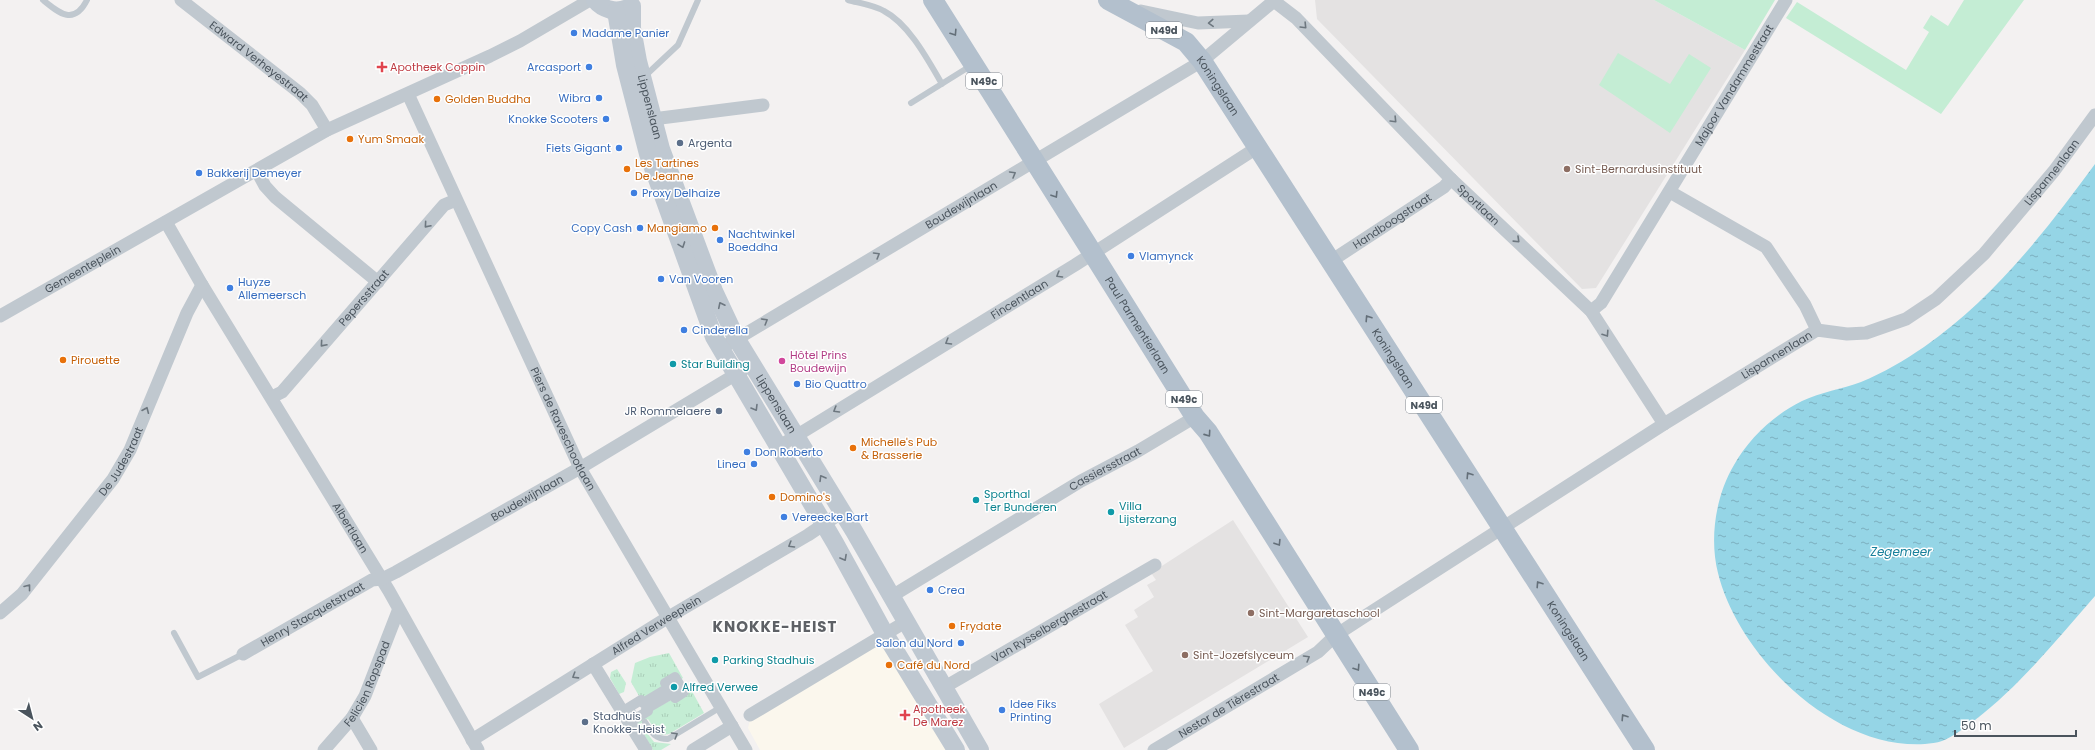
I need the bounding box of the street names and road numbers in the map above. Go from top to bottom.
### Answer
street label: Edward Verheyestraat [206,17,312,105]
street label: Majoor Vandammestraat [1691,21,1777,149]
road number: N49d [1146,22,1182,38]
street label: Koningslaan [1193,52,1243,119]
street label: Lippenslaan [634,73,666,141]
road number: N49c [966,73,1002,89]
street label: Lispannenlaan [2020,136,2083,209]
street label: Boudewijnlaan [922,177,1000,233]
street label: Sportlaan [1453,181,1503,229]
street label: Handboogstraat [1350,189,1435,253]
street label: Gemeenteplein [42,241,123,297]
street label: Pepersstraat [335,266,393,329]
street label: Paul Parmentierlaan [1101,273,1174,377]
street label: Fincentlaan [988,275,1051,323]
street label: Koningslaan [1368,325,1418,391]
street label: Lispannenlaan [1738,327,1815,383]
street label: Piers de Raveschootlaan [527,364,600,494]
street label: Lippenslaan [752,371,800,436]
road number: N49c [1166,391,1202,407]
road number: N49d [1406,397,1442,413]
street label: De Judestraat [95,424,147,499]
street label: Cassiersstraat [1066,443,1144,495]
street label: Boudewijnlaan [488,471,566,525]
street label: Albertlaan [329,499,372,556]
street label: Henry Stacquetstraat [257,578,367,650]
street label: Van Rysselberghestraat [989,586,1110,666]
street label: Alfred Verweeplein [608,592,704,659]
street label: Koningslaan [1543,598,1594,664]
street label: Felicien Ropspad [340,639,394,730]
street label: Nestor de Tièrestraat [1175,669,1282,742]
road number: N49c [1354,684,1390,700]

